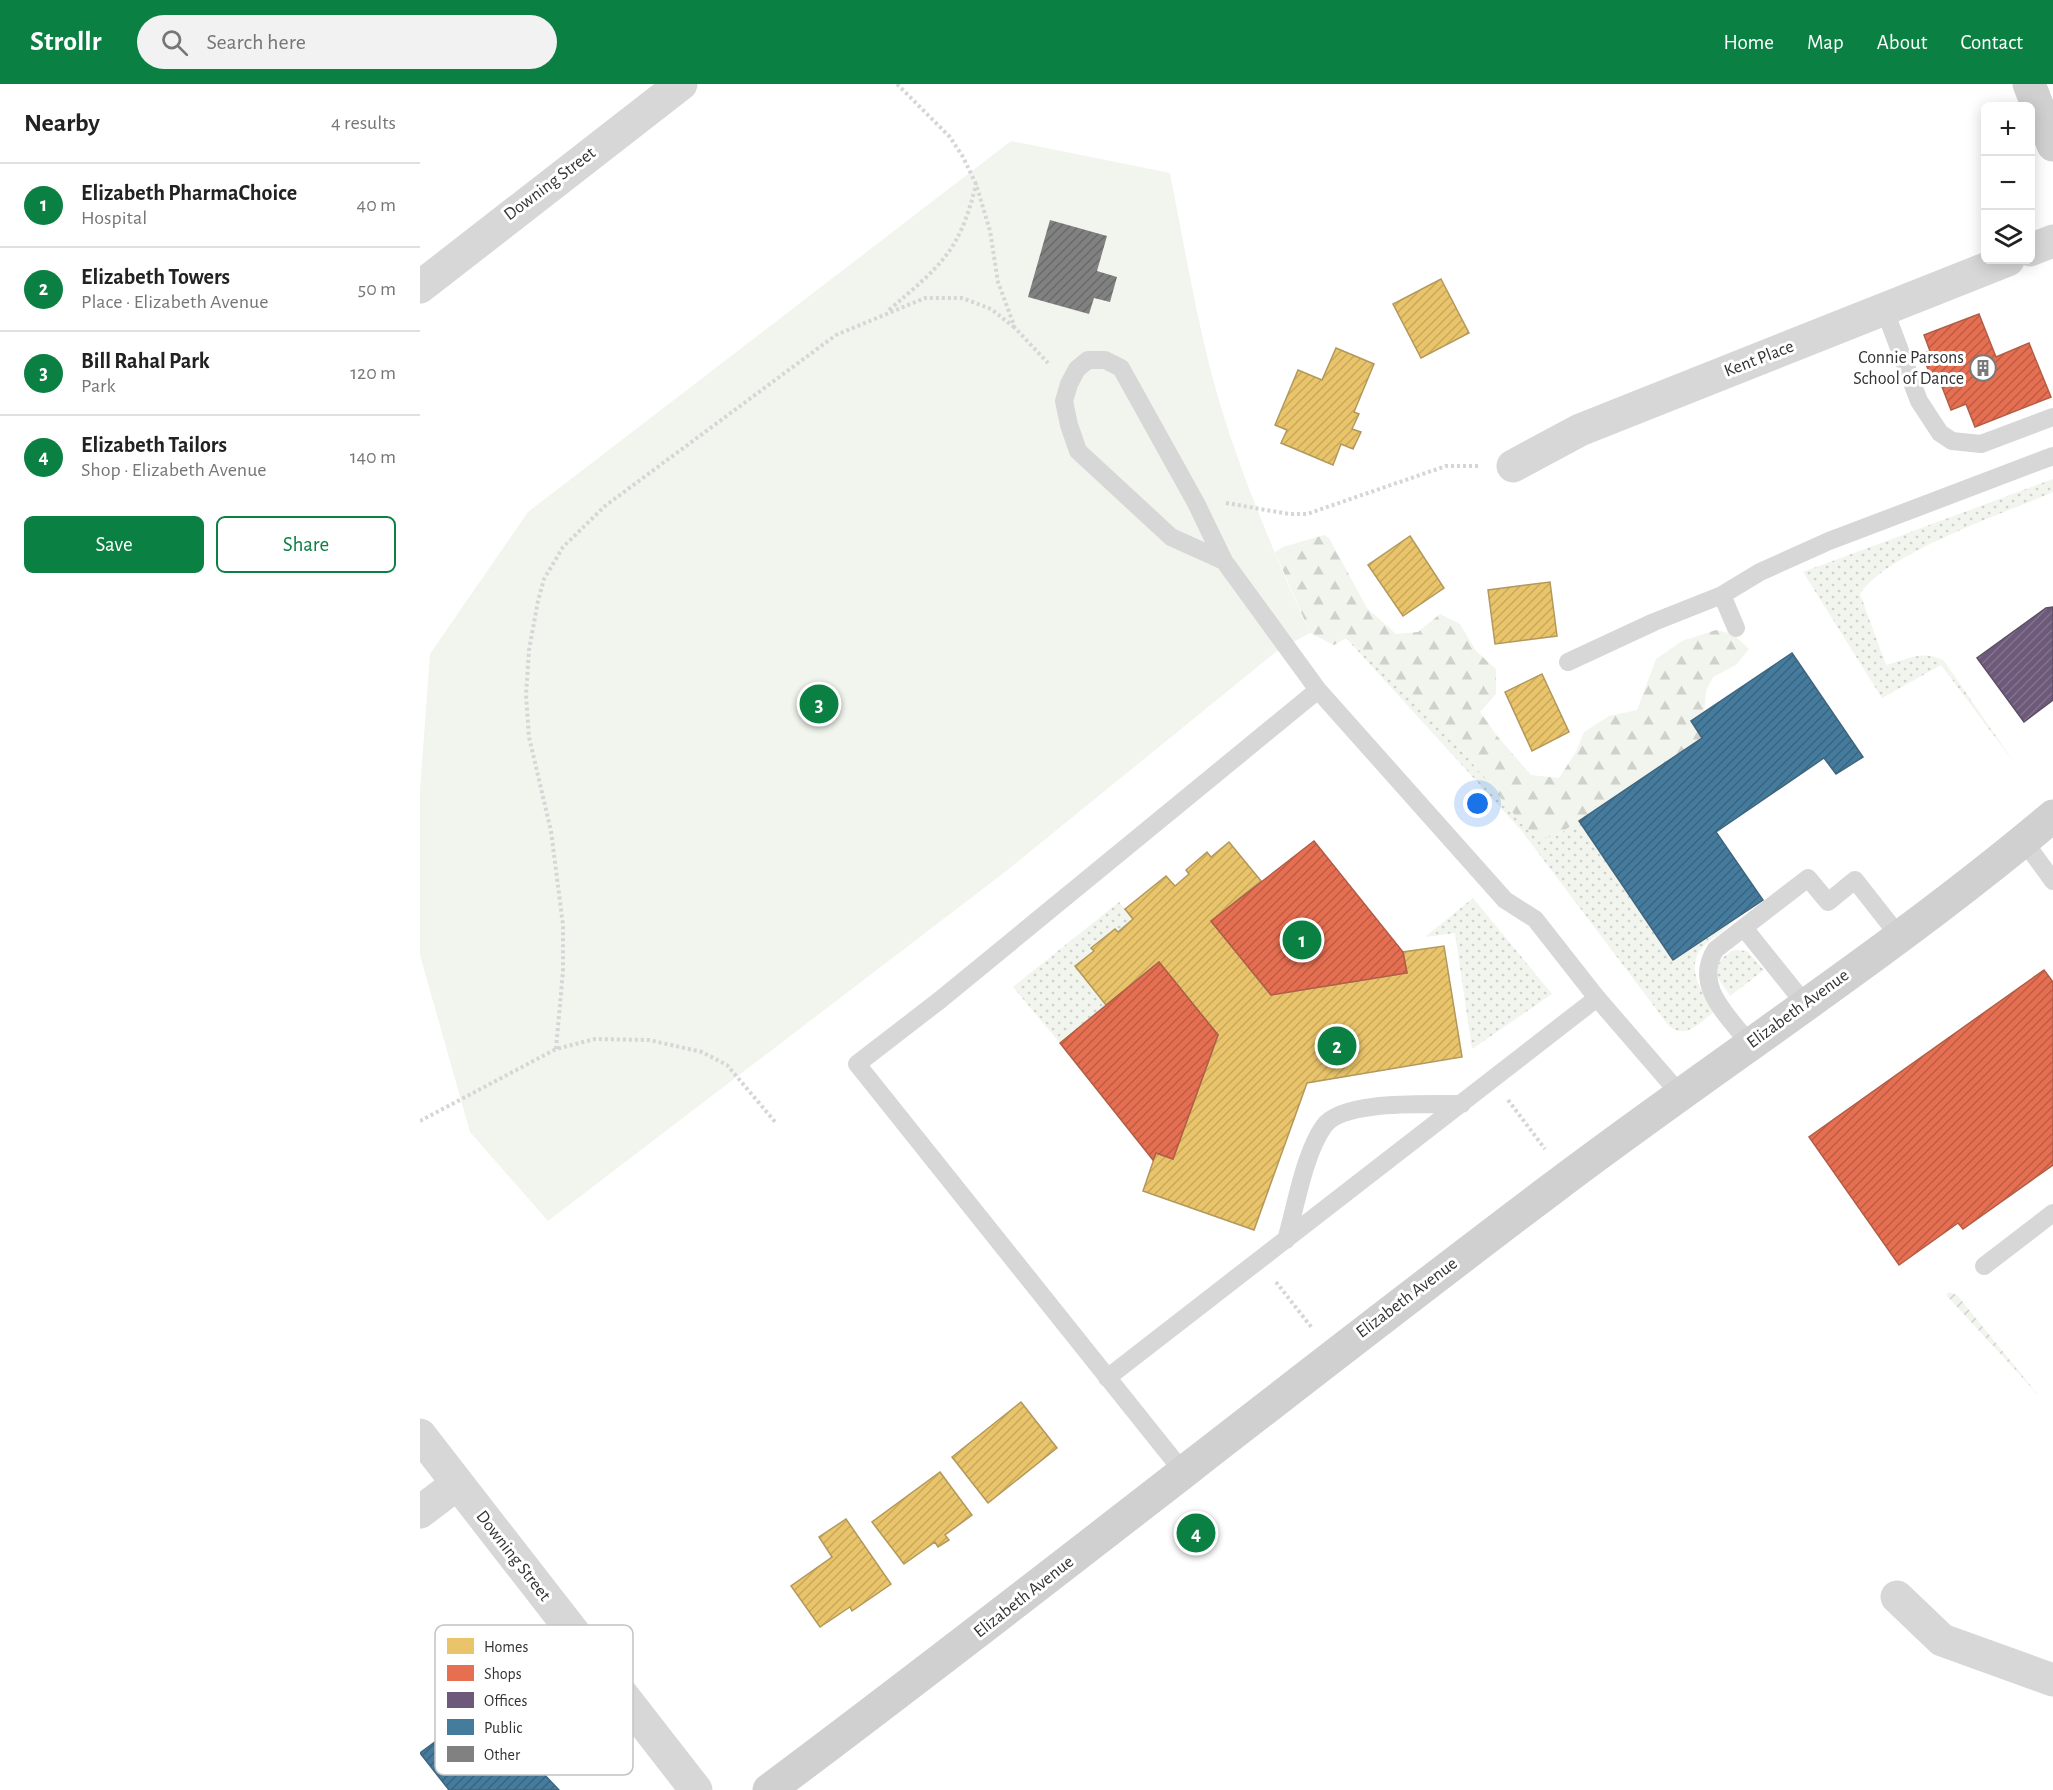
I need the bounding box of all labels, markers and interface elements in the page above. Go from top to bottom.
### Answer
search box [137,15,557,69]
icon: search [158,26,191,59]
text: Strollr [30,28,101,56]
text: Search here [206,31,306,53]
text: Home [1723,32,1774,53]
text: Map [1807,32,1844,53]
text: About [1877,32,1927,53]
text: Contact [1960,32,2023,53]
map controls [1981,102,2035,264]
button: + [1981,102,2035,156]
text: Nearby [24,110,100,136]
text: 4 results [331,113,396,133]
street label: Downing Street [501,144,599,224]
button: − [1981,156,2035,210]
text: Elizabeth PharmaChoice [81,182,297,204]
text: 1 [40,195,47,215]
text: 40 m [357,195,396,215]
text: Hospital [81,208,147,228]
button: layers [1981,210,2035,264]
text: Elizabeth Towers [81,266,230,288]
text: 2 [39,279,48,299]
text: 50 m [358,279,396,299]
text: Place · Elizabeth Avenue [81,292,268,312]
street label: Kent Place [1722,338,1796,380]
place label: Connie Parsons School of Dance [1853,349,1964,388]
text: Bill Rahal Park [81,350,210,372]
building icon: Connie Parsons School of Dance [1968,353,1998,383]
text: 3 [39,363,48,383]
text: 120 m [350,363,396,383]
text: Park [81,376,116,396]
text: Elizabeth Tailors [81,434,227,456]
text: 4 [38,447,49,467]
text: 140 m [350,447,396,467]
text: Shop · Elizabeth Avenue [81,460,267,480]
button: Save [24,516,204,573]
button: Share [216,516,396,573]
pin: 3 [800,682,838,726]
your location [1463,789,1492,818]
pin: 1 [1282,918,1322,962]
street label: Elizabeth Avenue [1744,966,1852,1052]
pin: 2 [1318,1024,1356,1068]
street label: Elizabeth Avenue [1353,1254,1461,1342]
street label: Downing Street [472,1507,554,1605]
pin: 4 [1176,1510,1216,1556]
street label: Elizabeth Avenue [971,1553,1077,1641]
legend [435,1625,633,1775]
text: Homes [484,1639,528,1655]
text: Shops [484,1666,522,1682]
text: Offices [484,1693,527,1709]
text: Public [484,1720,522,1736]
text: Other [484,1747,521,1763]

